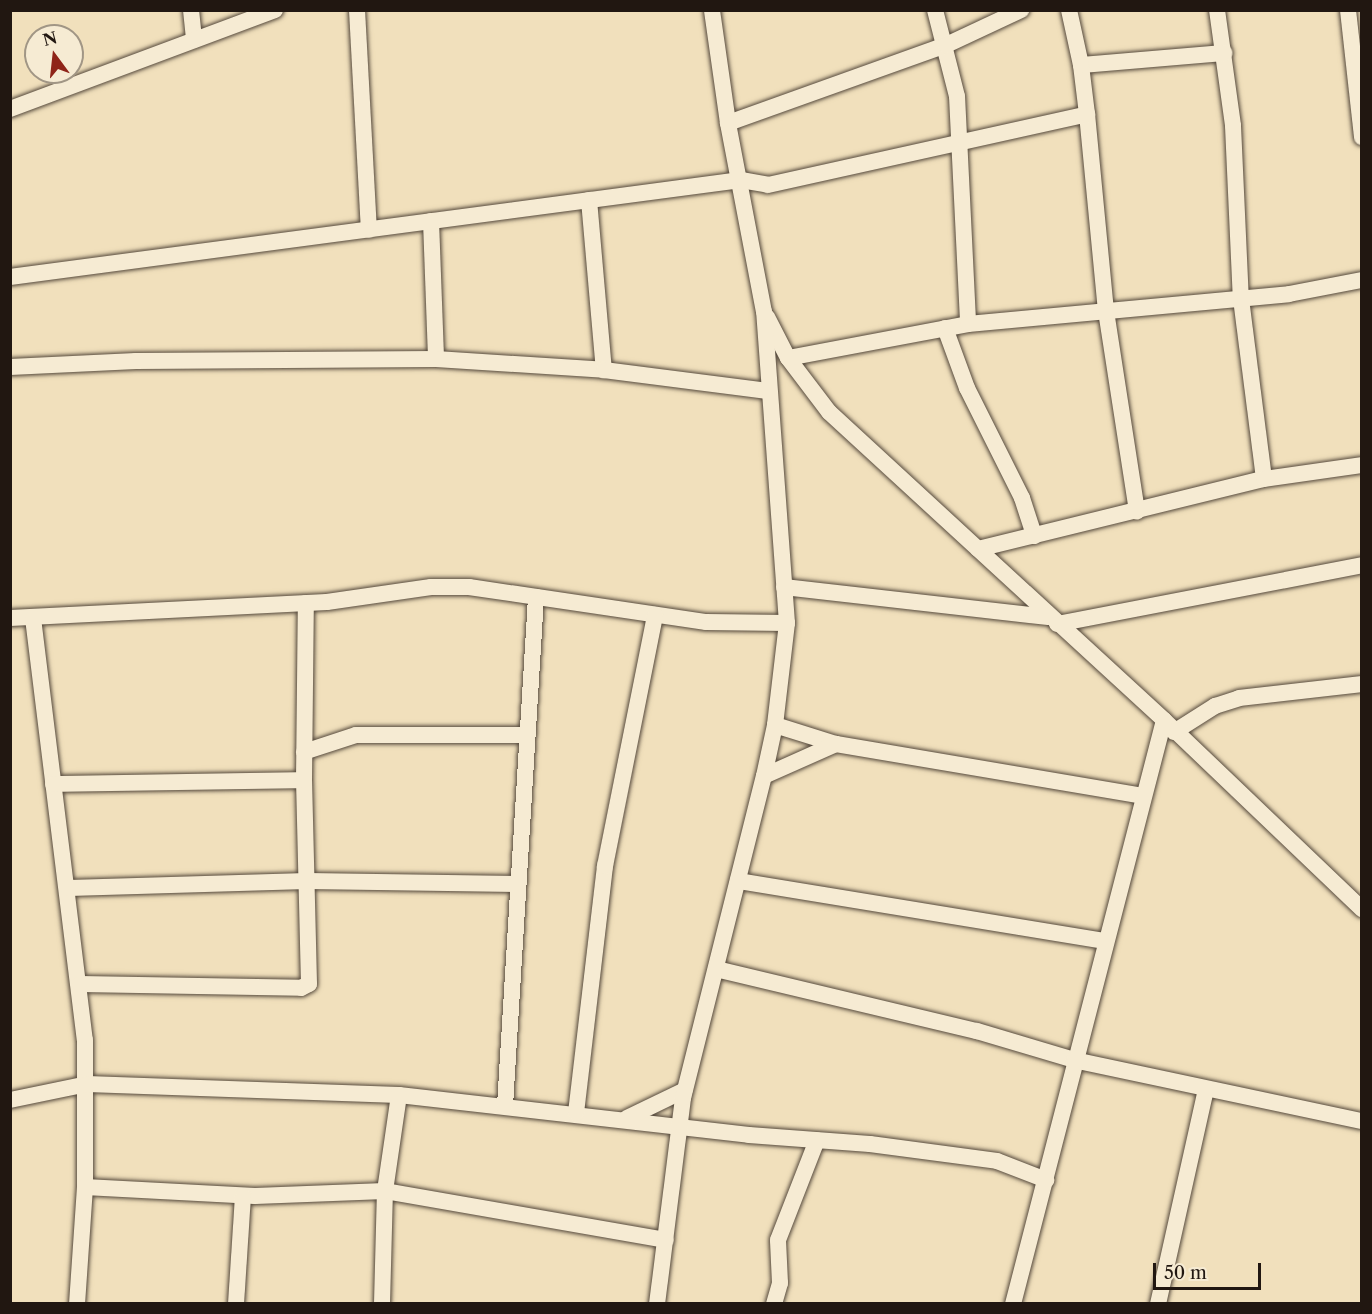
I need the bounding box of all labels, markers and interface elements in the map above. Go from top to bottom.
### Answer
north arrow [24,24,84,84]
text: N [41,27,59,50]
scale bar [1156,1251,1264,1289]
text: 50 m [1164,1262,1207,1284]

